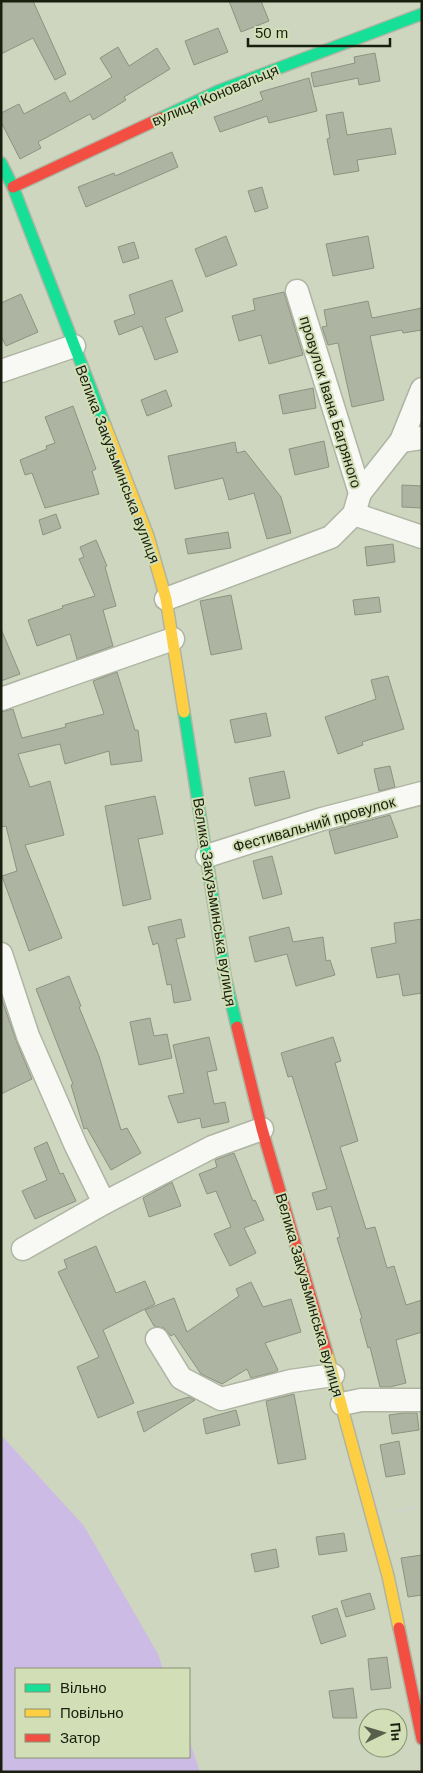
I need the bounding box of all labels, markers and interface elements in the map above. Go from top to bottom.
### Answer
scale bar [248,15,390,47]
text: 50 m [255,24,288,41]
street label: вулиця Коновальця [149,61,281,129]
street label: провулок Івана Багряного [297,314,365,490]
street label: Велика Закузьминська вулиця [72,362,164,566]
street label: Фестивальний провулок [231,793,397,855]
street label: Велика Закузьминська вулиця [190,796,240,1008]
street label: Велика Закузьминська вулиця [273,1191,347,1399]
legend [15,1668,190,1758]
text: Вільно [60,1679,107,1696]
text: Повільно [60,1704,124,1721]
north arrow [358,1708,408,1758]
text: Пн [387,1722,405,1742]
text: Затор [60,1729,100,1746]

